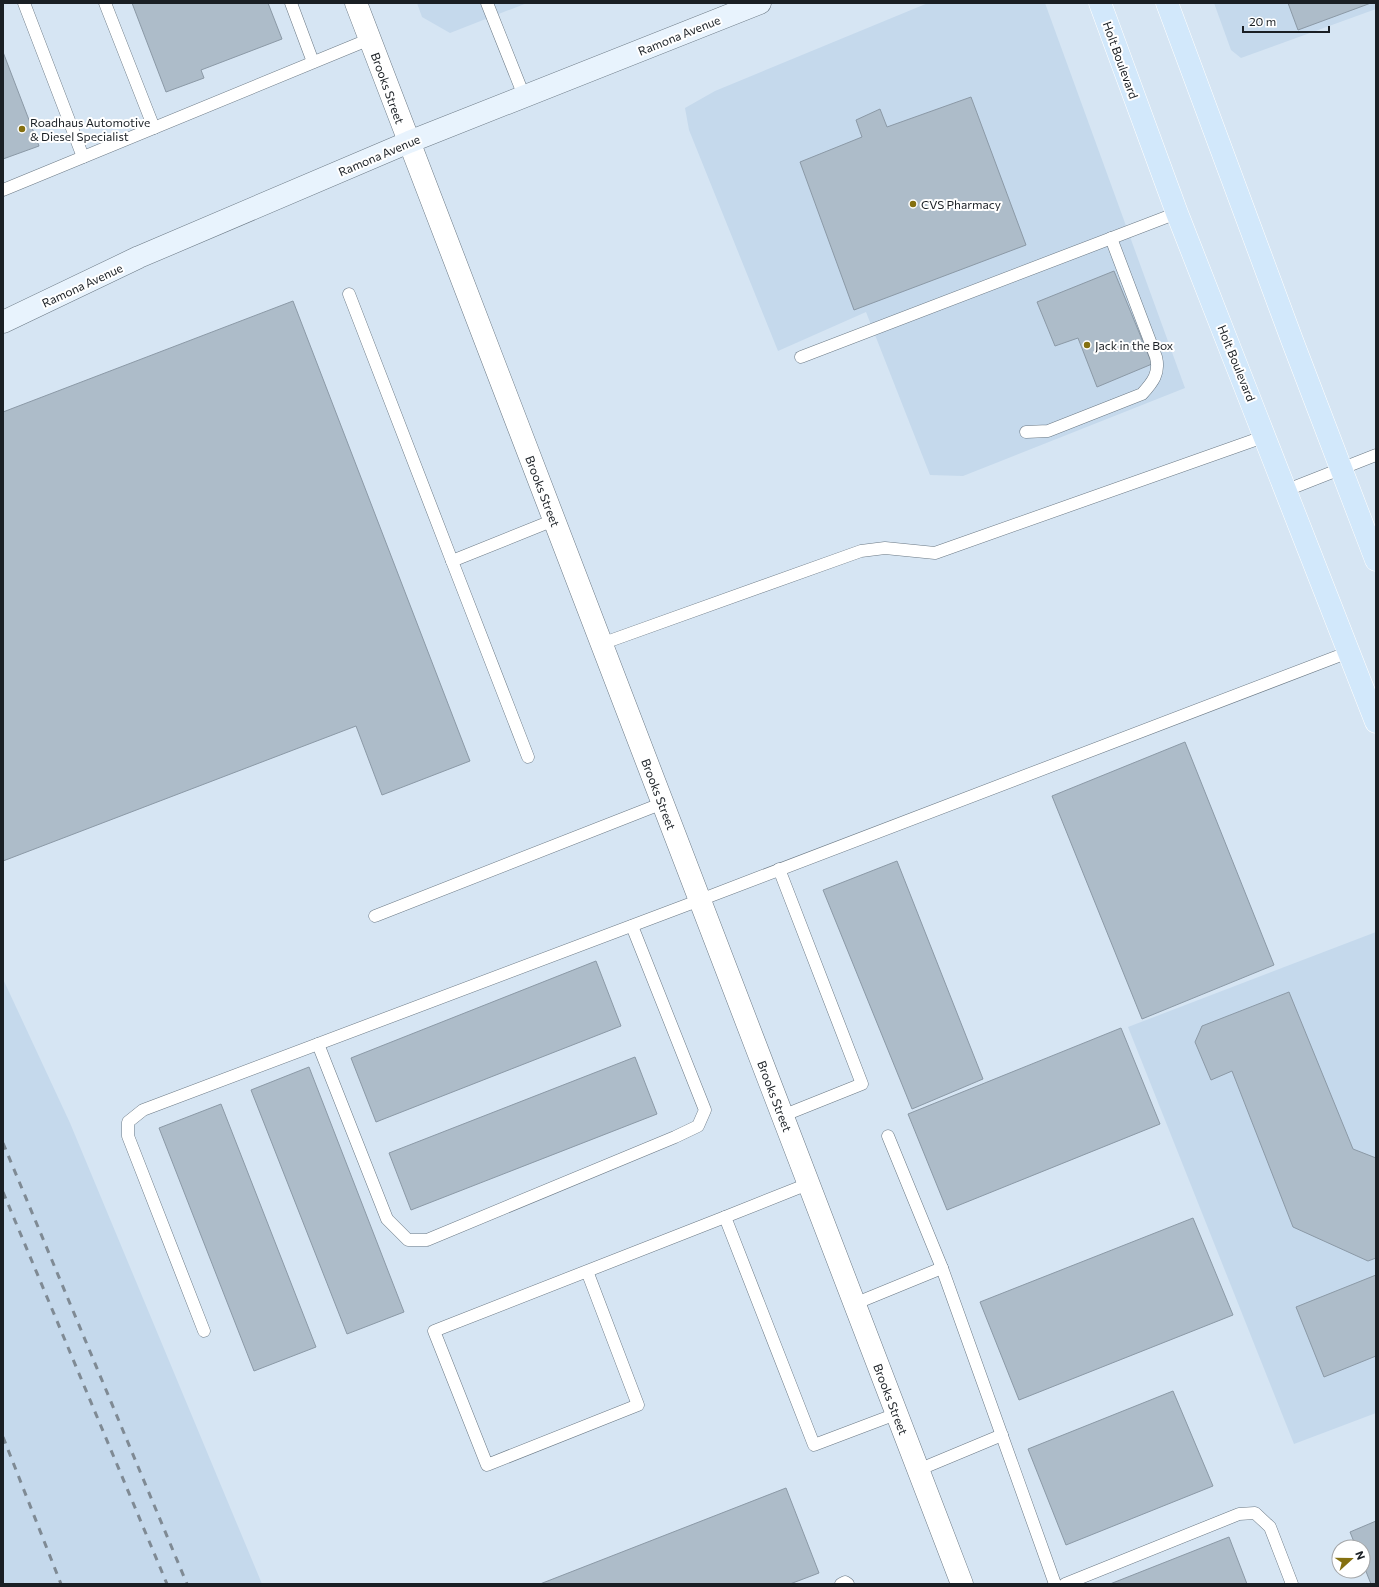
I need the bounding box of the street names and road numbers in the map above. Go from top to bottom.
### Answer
street label: Ramona Avenue [636,12,722,58]
street label: Holt Boulevard [1101,19,1141,101]
street label: Brooks Street [369,50,407,126]
street label: Ramona Avenue [336,131,422,179]
street label: Ramona Avenue [39,260,125,310]
street label: Holt Boulevard [1215,323,1259,403]
street label: Brooks Street [523,454,563,529]
street label: Brooks Street [639,757,679,832]
street label: Brooks Street [755,1059,795,1134]
street label: Brooks Street [871,1362,911,1437]

